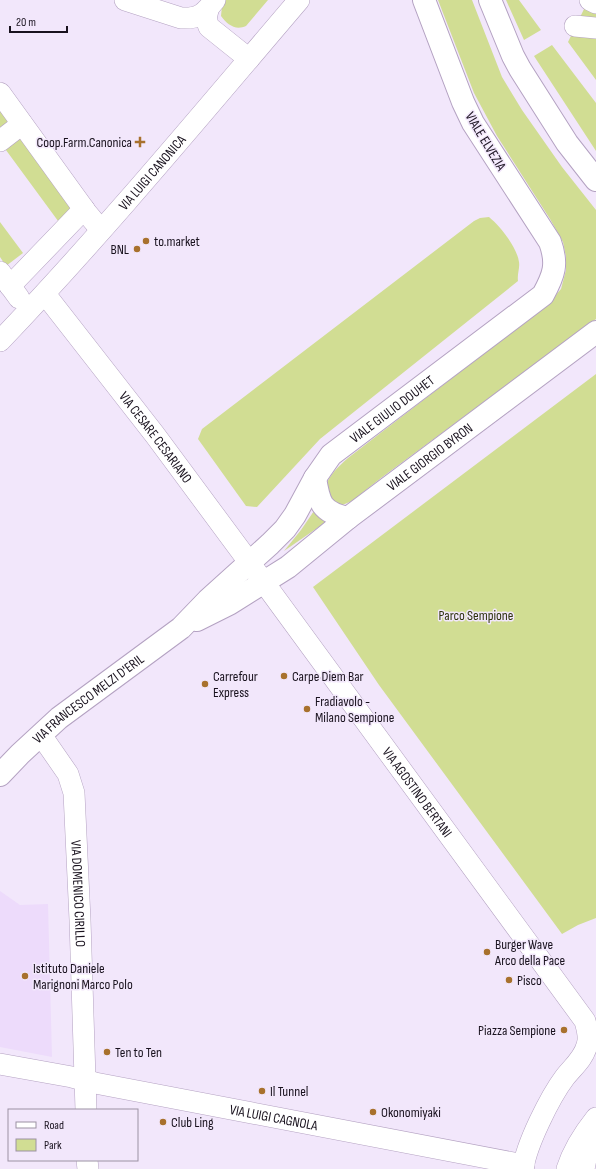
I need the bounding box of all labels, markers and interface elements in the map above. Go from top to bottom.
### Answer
scale bar [10,8,67,34]
text: 20 m [16,15,36,30]
street label: VIALE ELVEZIA [461,109,510,174]
street label: VIA LUIGI CANONICA [115,131,190,214]
place label: Coop.Farm.Canonica [36,134,132,151]
marker: Coop.Farm.Canonica [135,137,145,147]
place label: to.market [154,233,200,250]
marker: to.market [141,236,151,246]
place label: BNL [110,241,129,258]
marker: BNL [132,244,142,254]
street label: VIALE GIULIO DOUHET [347,372,438,447]
street label: VIA CESARE CESARIANO [115,388,196,487]
street label: VIALE GIORGIO BYRON [384,419,476,495]
park label: Parco Sempione [439,607,513,624]
street label: VIA FRANCESCO MELZI D'ERIL [29,650,147,747]
place label: Carrefour Express [213,668,258,701]
place label: Carpe Diem Bar [292,668,364,685]
marker: Carpe Diem Bar [279,671,289,681]
marker: Carrefour Express [200,679,210,689]
place label: Fradiavolo - Milano Sempione [315,693,394,726]
marker: Fradiavolo - Milano Sempione [302,704,312,714]
street label: VIA AGOSTINO BERTANI [379,744,456,841]
street label: VIA DOMENICO CIRILLO [67,840,89,947]
place label: Burger Wave Arco della Pace [494,936,565,969]
marker: Burger Wave Arco della Pace [482,947,492,957]
place label: Istituto Daniele Marignoni Marco Polo [33,960,133,993]
marker: Istituto Daniele Marignoni Marco Polo [20,971,30,981]
place label: Pisco [517,972,542,989]
marker: Pisco [504,975,514,985]
place label: Piazza Sempione [478,1022,556,1039]
marker: Piazza Sempione [559,1025,569,1035]
place label: Ten to Ten [115,1044,162,1061]
marker: Ten to Ten [102,1047,112,1057]
place label: Il Tunnel [270,1083,308,1100]
marker: Il Tunnel [257,1086,267,1096]
street label: VIA LUIGI CAGNOLA [228,1101,320,1135]
place label: Okonomiyaki [381,1104,441,1121]
marker: Okonomiyaki [368,1107,378,1117]
legend [8,1109,138,1161]
place label: Club Ling [171,1114,214,1131]
marker: Club Ling [158,1117,168,1127]
text: Road [44,1118,64,1133]
text: Park [44,1138,62,1153]

